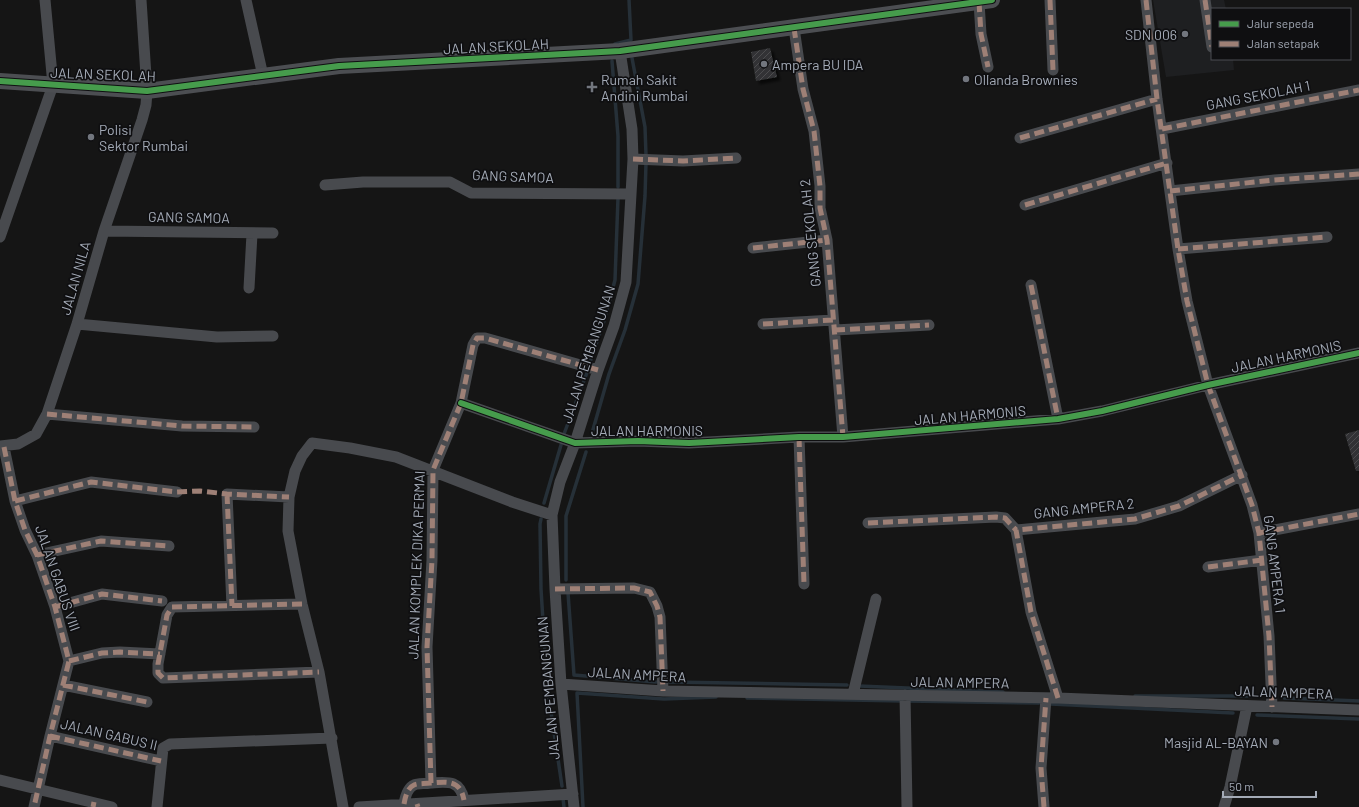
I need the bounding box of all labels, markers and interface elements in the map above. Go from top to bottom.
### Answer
legend [1211,8,1351,60]
text: Jalur sepeda [1247,16,1314,30]
place label: SDN 006 [1125,26,1177,43]
marker: SDN 006 [1180,29,1190,39]
street label: JALAN SEKOLAH [443,35,549,57]
text: Jalan setapak [1247,36,1319,50]
place label: Ampera BU IDA [772,56,864,73]
marker: Ampera BU IDA [759,59,769,69]
street label: JALAN SEKOLAH [50,64,156,84]
place label: Rumah Sakit Andini Rumbai [601,71,688,104]
place label: Ollanda Brownies [974,71,1078,88]
marker: Ollanda Brownies [961,74,971,84]
street label: GANG SEKOLAH 1 [1205,77,1311,113]
marker: Rumah Sakit Andini Rumbai [586,81,598,93]
place label: Polisi Sektor Rumbai [99,121,188,154]
marker: Polisi Sektor Rumbai [86,132,96,142]
street label: GANG SAMOA [472,166,555,186]
street label: GANG SEKOLAH 2 [796,178,824,288]
street label: GANG SAMOA [148,208,231,226]
street label: JALAN NILA [56,239,94,317]
street label: JALAN PEMBANGUNAN [558,283,618,425]
street label: JALAN HARMONIS [1229,336,1343,376]
street label: JALAN HARMONIS [913,402,1027,428]
street label: JALAN HARMONIS [591,422,703,439]
street label: JALAN KOMPLEK DIKA PERMAI [404,470,428,660]
street label: GANG AMPERA 2 [1033,494,1135,522]
street label: GANG AMPERA 1 [1261,514,1289,614]
street label: JALAN GABUS VIII [32,523,84,633]
street label: JALAN PEMBANGUNAN [533,616,563,760]
street label: JALAN AMPERA [587,663,687,685]
street label: JALAN AMPERA [911,673,1010,691]
street label: JALAN AMPERA [1234,682,1334,702]
street label: JALAN GABUS II [59,715,159,753]
place label: Masjid AL-BAYAN [1164,734,1268,751]
marker: Masjid AL-BAYAN [1271,737,1281,747]
scale bar [1223,773,1316,799]
text: 50 m [1229,779,1254,793]

